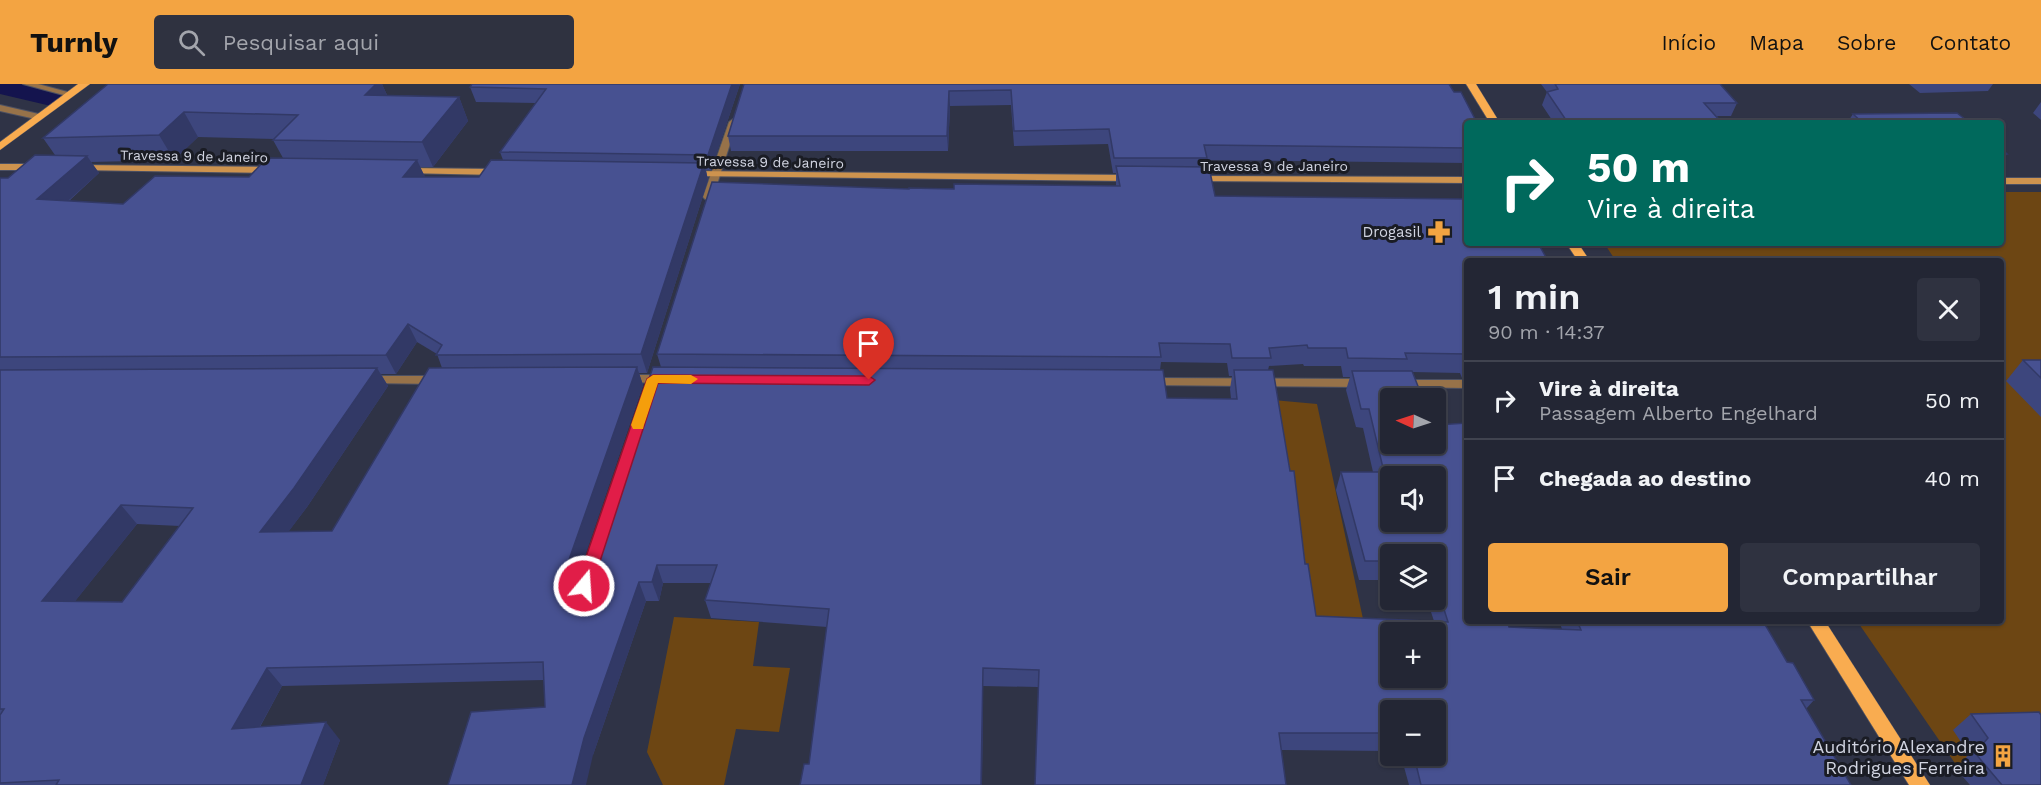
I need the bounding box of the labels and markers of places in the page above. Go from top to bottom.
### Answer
pharmacy icon: Drogasil [1426,219,1452,245]
place label: Drogasil [1362,223,1421,241]
pin [843,318,894,380]
place label: Auditório Alexandre Rodrigues Ferreira [1813,736,1985,778]
building icon: Auditório Alexandre Rodrigues Ferreira [1990,743,2016,769]

